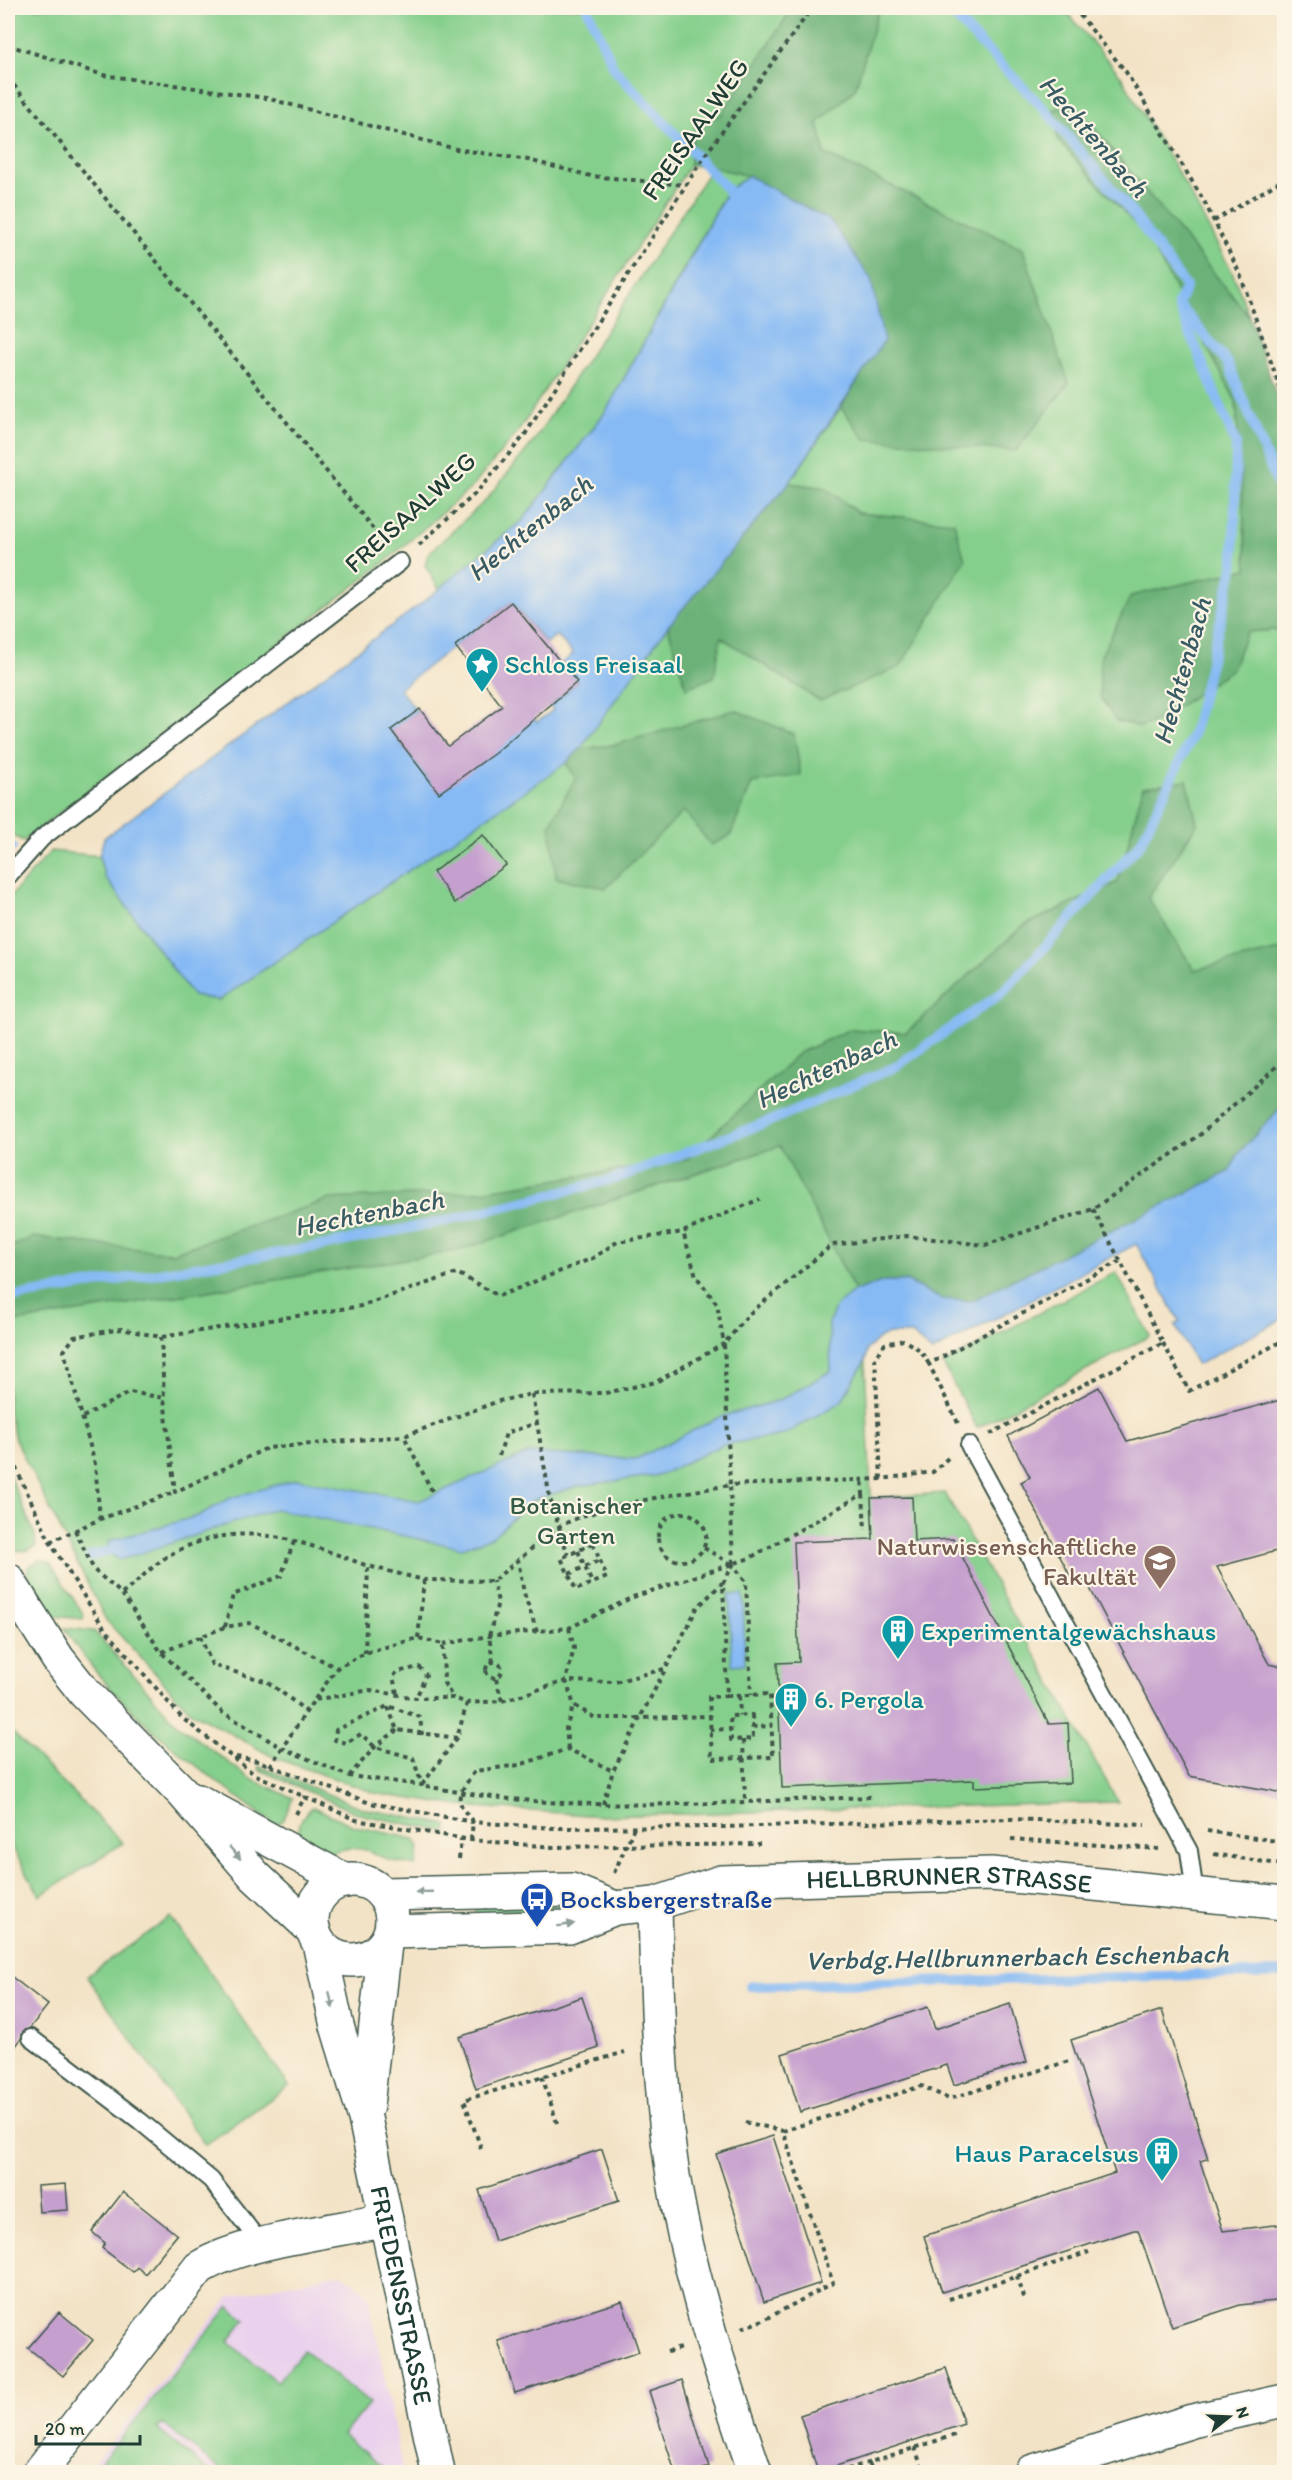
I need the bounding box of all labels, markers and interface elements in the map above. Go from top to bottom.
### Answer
street label: FREISAALWEG [634,52,756,206]
water label: Hechtenbach [1032,68,1157,204]
street label: FREISAALWEG [337,444,483,580]
water label: Hechtenbach [460,467,599,588]
water label: Hechtenbach [1145,593,1218,748]
place icon: Schloss Freisaal [464,646,500,693]
place label: Schloss Freisaal [505,648,683,680]
water label: Hechtenbach [750,1021,902,1116]
water label: Hechtenbach [291,1182,447,1243]
park label: Botanischer Garten [510,1489,643,1551]
place label: Naturwissenschaftliche Fakultät [877,1530,1137,1592]
school or university icon: Naturwissenschaftliche Fakultät [1142,1543,1178,1590]
building icon: Experimentalgewächshaus [880,1613,916,1660]
place label: Experimentalgewächshaus [921,1615,1216,1647]
building icon: 6. Pergola [773,1681,809,1728]
place label: 6. Pergola [814,1683,925,1715]
one-way arrow [228,1845,241,1860]
street label: HELLBRUNNER STRASSE [806,1858,1093,1900]
bus stop icon: Bocksbergerstraße [519,1881,555,1928]
place label: Bocksbergerstraße [560,1883,773,1915]
one-way arrow [415,1888,434,1897]
one-way arrow [557,1921,576,1930]
water label: Verbdg.Hellbrunnerbach Eschenbach [805,1936,1230,1977]
one-way arrow [327,1991,336,2010]
building icon: Haus Paracelsus [1144,2135,1180,2182]
place label: Haus Paracelsus [955,2137,1139,2169]
street label: FRIEDENSSTRASSE [363,2183,440,2408]
north arrow [1199,2387,1259,2447]
text: N [1232,2404,1253,2421]
scale bar [36,2408,140,2446]
text: 20 m [45,2418,85,2440]

